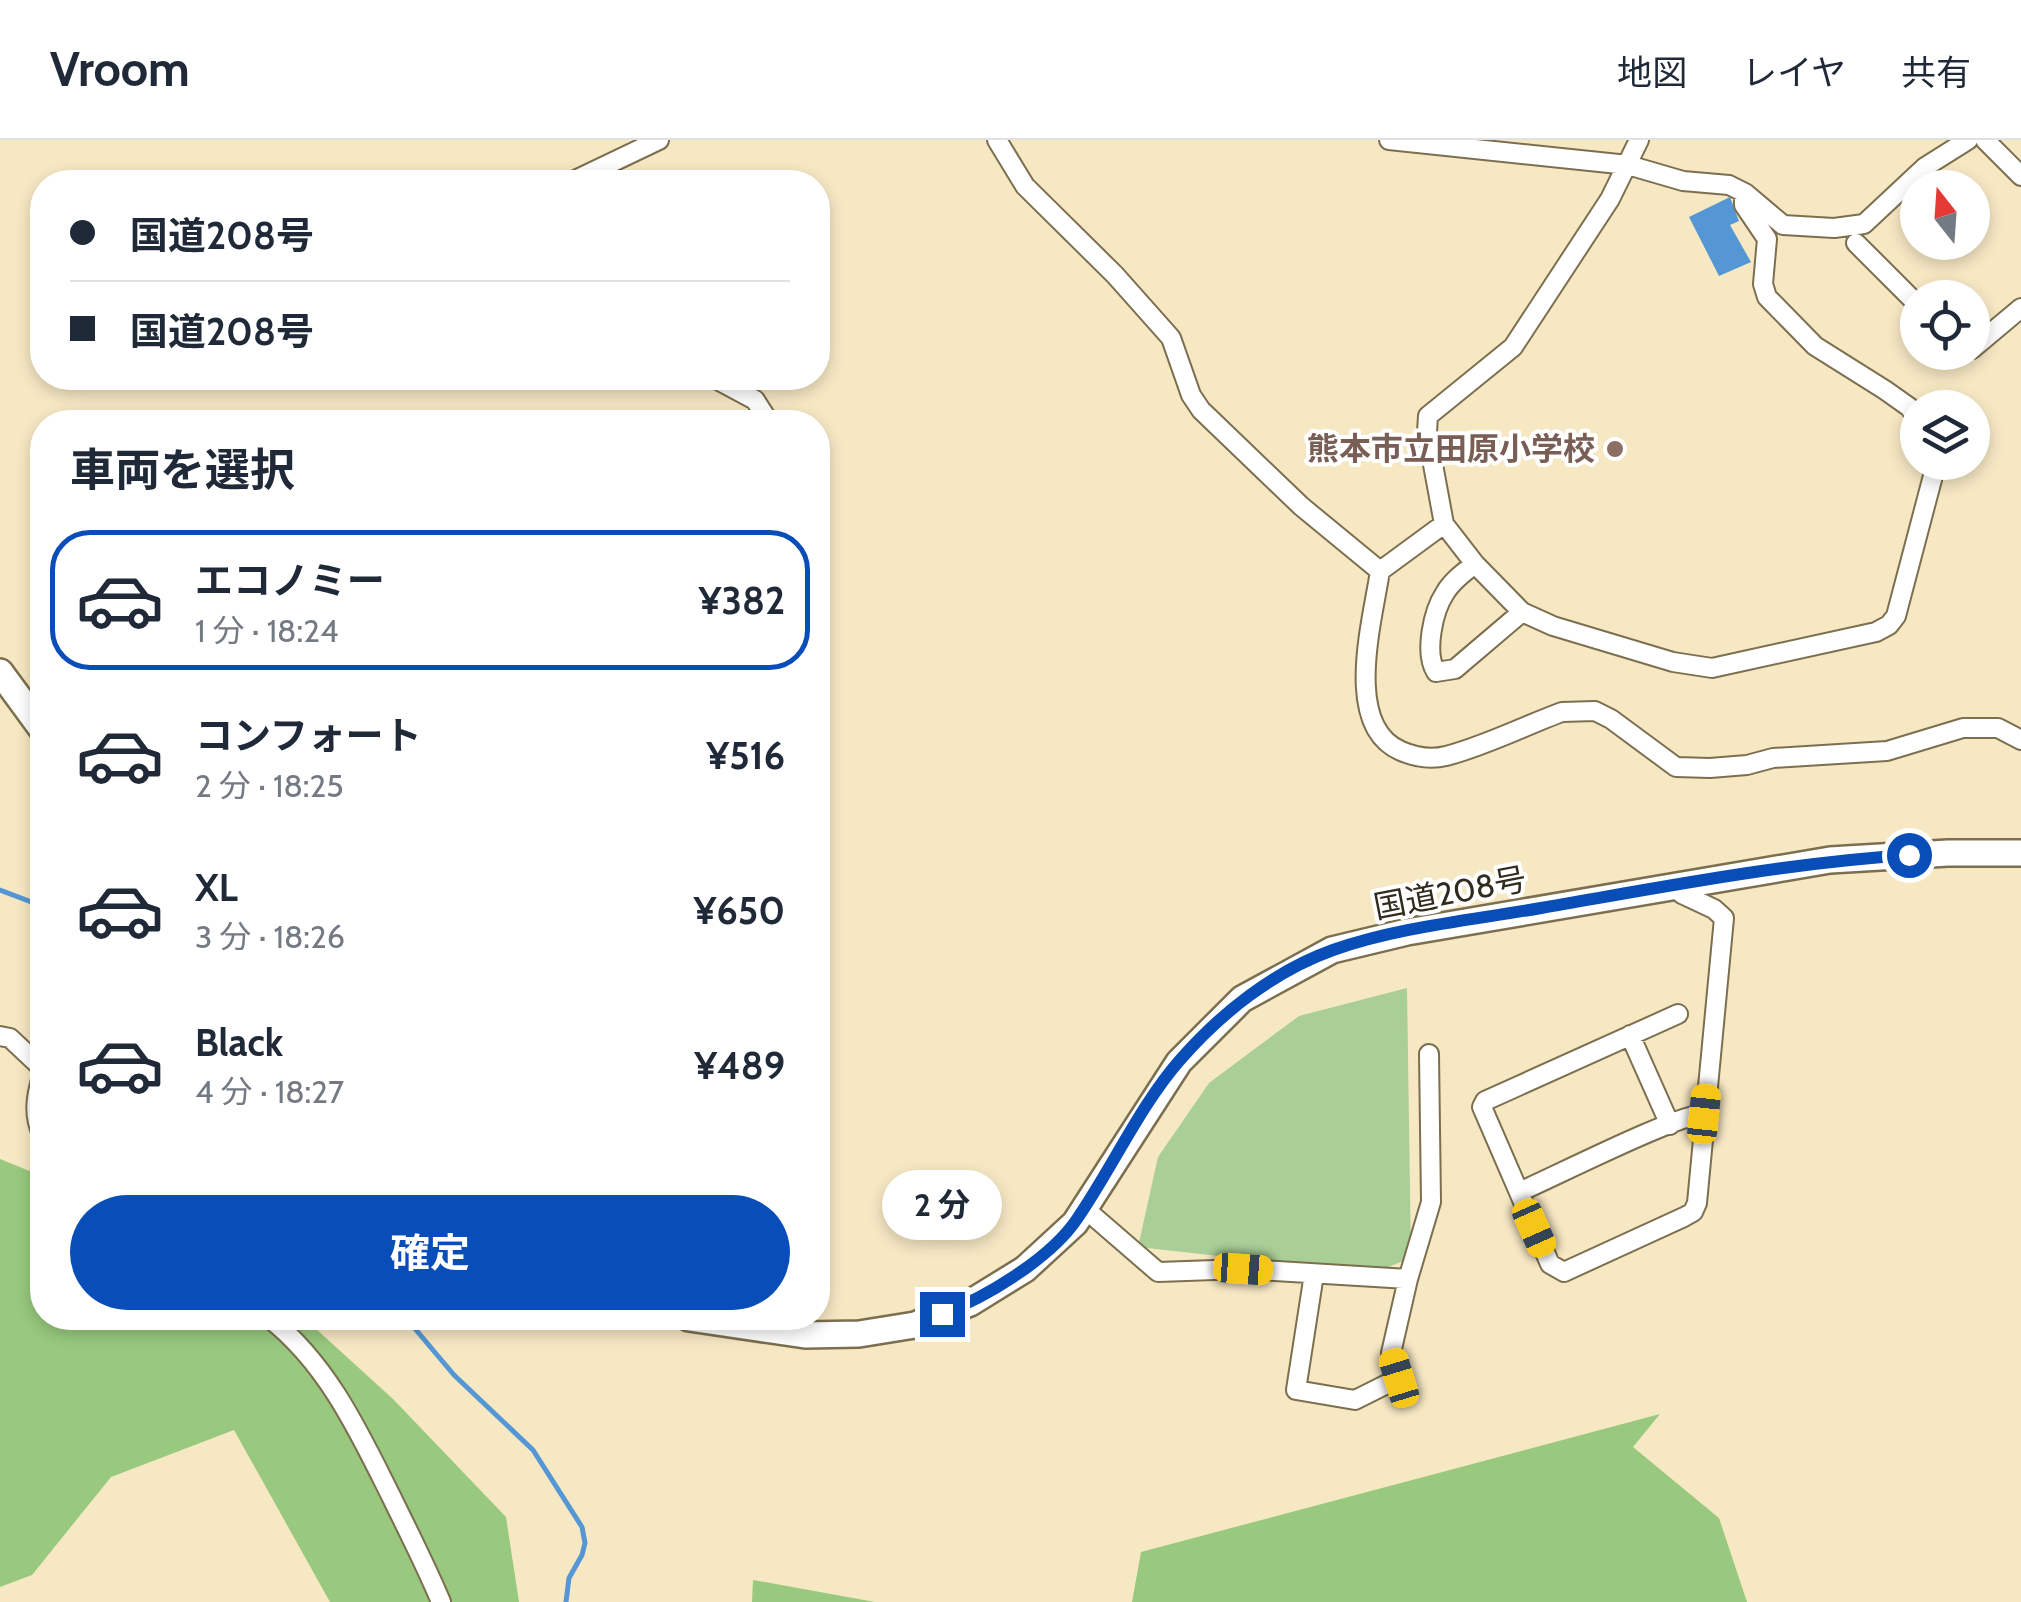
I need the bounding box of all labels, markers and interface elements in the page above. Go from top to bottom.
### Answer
text: Vroom [50,40,190,98]
text: 地図 [1617,51,1687,94]
text: レイヤ [1742,51,1846,94]
text: 共有 [1901,51,1971,94]
north arrow [1900,170,1990,260]
map controls [1900,170,1990,480]
text: 国道208号 [130,212,314,259]
button: locate [1900,280,1990,370]
text: 国道208号 [130,308,314,355]
button: layers [1900,390,1990,480]
place label: 熊本市立田原小学校 [1307,429,1595,468]
marker: 熊本市立田原小学校 [1604,438,1626,460]
text: 車両を選択 [70,443,295,497]
icon: car [75,555,165,645]
text: エコノミー [195,557,385,604]
text: ¥382 [699,577,785,624]
text: 1 分 · 18:24 [195,611,338,650]
icon: car [75,710,165,800]
text: コンフォート [195,712,422,759]
text: ¥516 [706,732,785,779]
text: 2 分 · 18:25 [195,766,344,805]
route start [1887,833,1932,878]
street label: 国道208号 [1370,859,1529,926]
text: XL [195,864,238,911]
icon: car [75,865,165,955]
text: ¥650 [693,887,785,934]
text: 3 分 · 18:26 [195,917,345,956]
text: Black [195,1019,283,1066]
icon: car [75,1020,165,1110]
text: ¥489 [694,1042,785,1089]
text: 4 分 · 18:27 [195,1072,344,1111]
car [1686,1083,1722,1145]
callout: 2 分 [882,1169,1002,1239]
text: 2 分 [914,1185,970,1224]
car [1508,1194,1560,1262]
button: 確定 [70,1195,790,1310]
car [1212,1252,1274,1286]
route end [920,1292,965,1337]
car [1376,1345,1422,1411]

